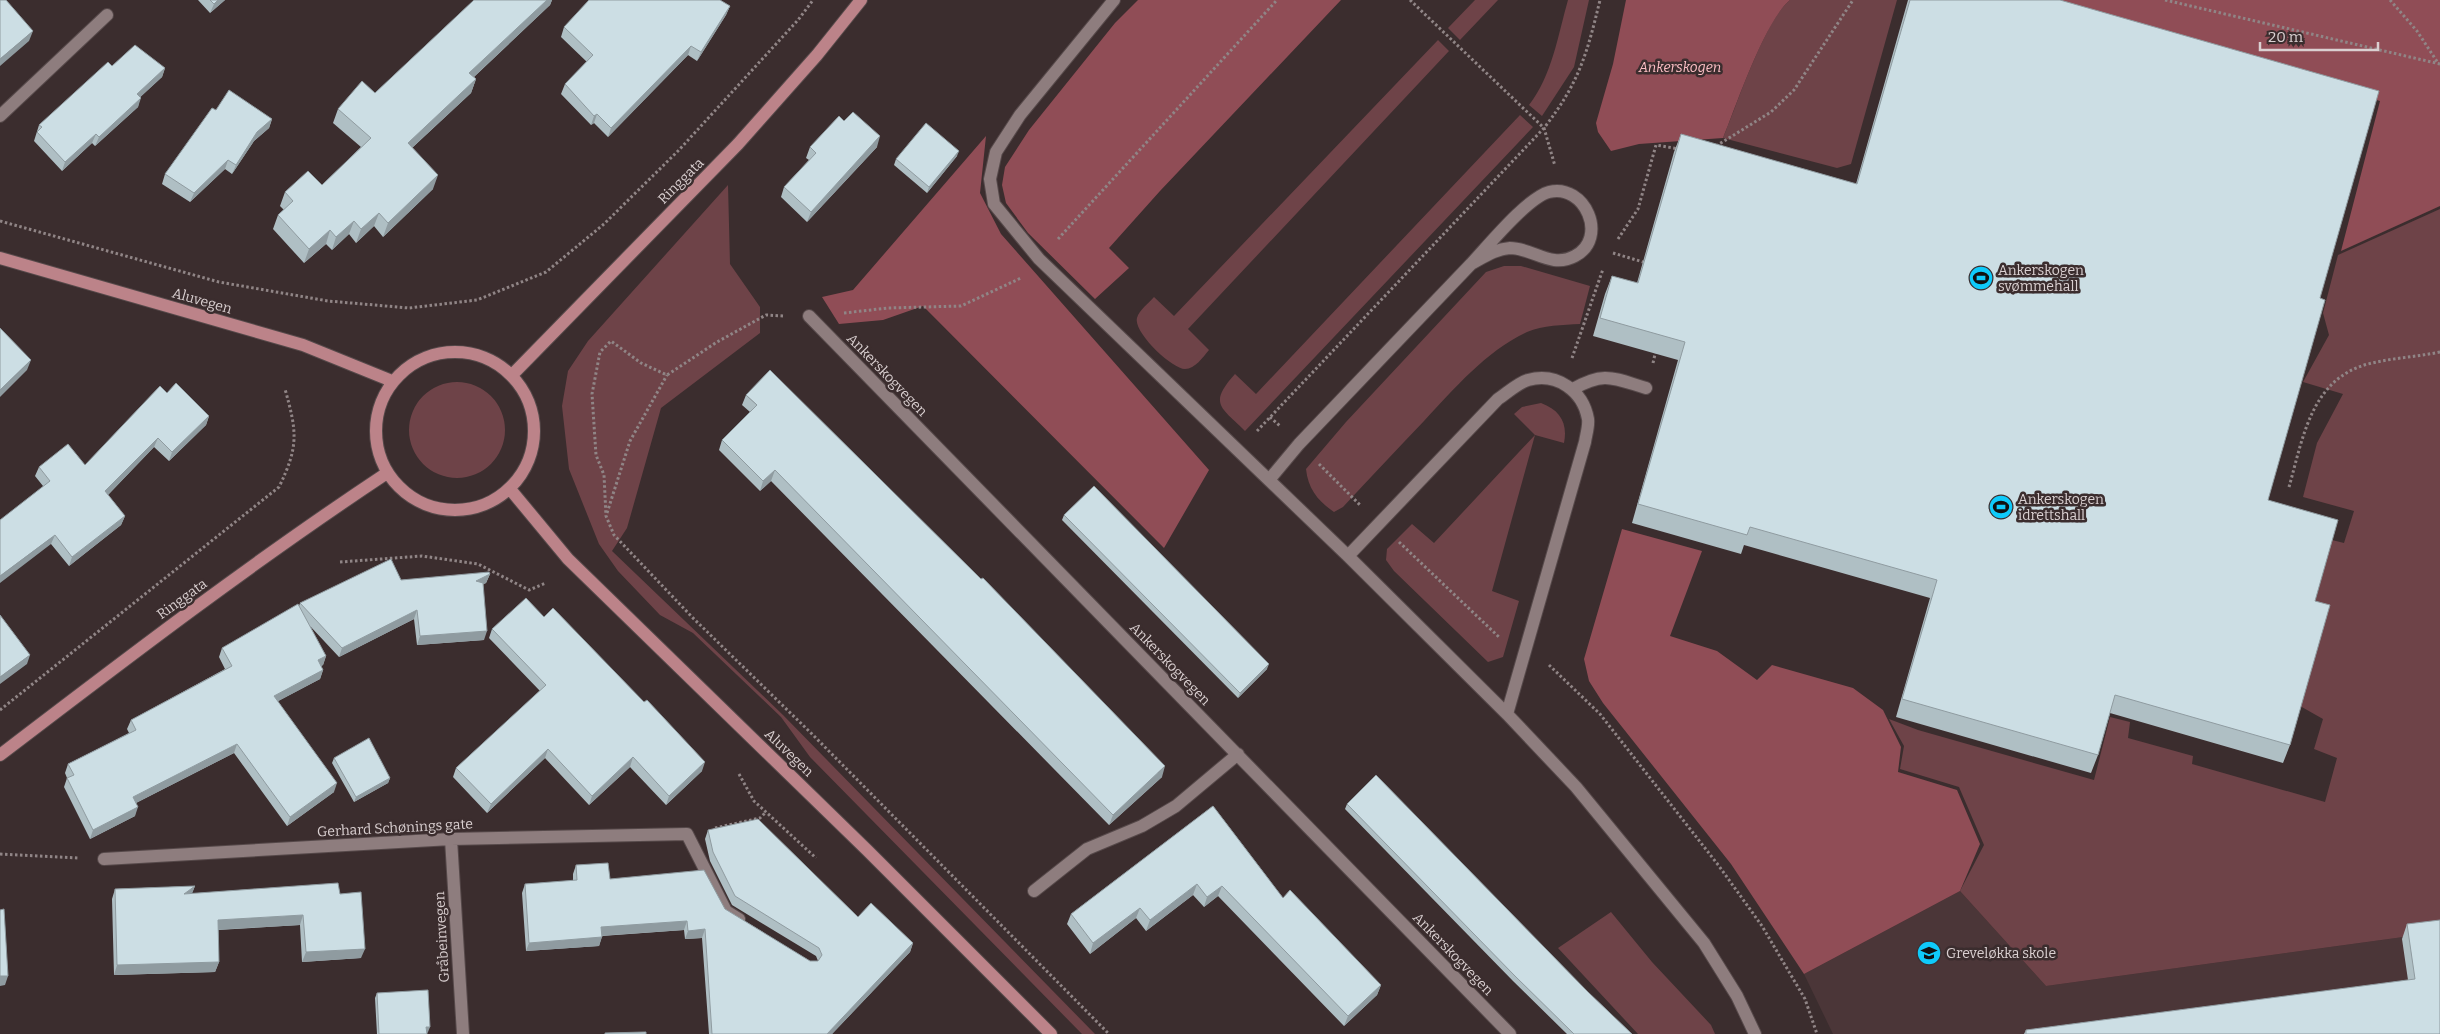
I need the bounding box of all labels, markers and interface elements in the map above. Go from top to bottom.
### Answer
scale bar [2260,20,2378,52]
text: 20 m [2268,28,2304,46]
park label: Ankerskogen [1638,59,1721,76]
street label: Ringgata [655,154,708,207]
place label: Ankerskogen svømmehall [1998,262,2084,295]
sports icon: Ankerskogen svømmehall [1968,265,1994,291]
street label: Aluvegen [170,284,234,318]
street label: Ankerskogvegen [843,330,931,420]
place label: Ankerskogen idrettshall [2018,491,2104,524]
sports icon: Ankerskogen idrettshall [1988,494,2014,520]
street label: Ringgata [154,575,211,623]
street label: Ankerskogvegen [1126,619,1214,709]
street label: Aluvegen [761,726,817,780]
street label: Gerhard Schønings gate [317,815,473,841]
street label: Gråbeinvegen [431,891,453,983]
street label: Ankerskogvegen [1409,909,1497,999]
school or university icon: Greveløkka skole [1916,940,1942,966]
place label: Greveløkka skole [1946,945,2056,962]

